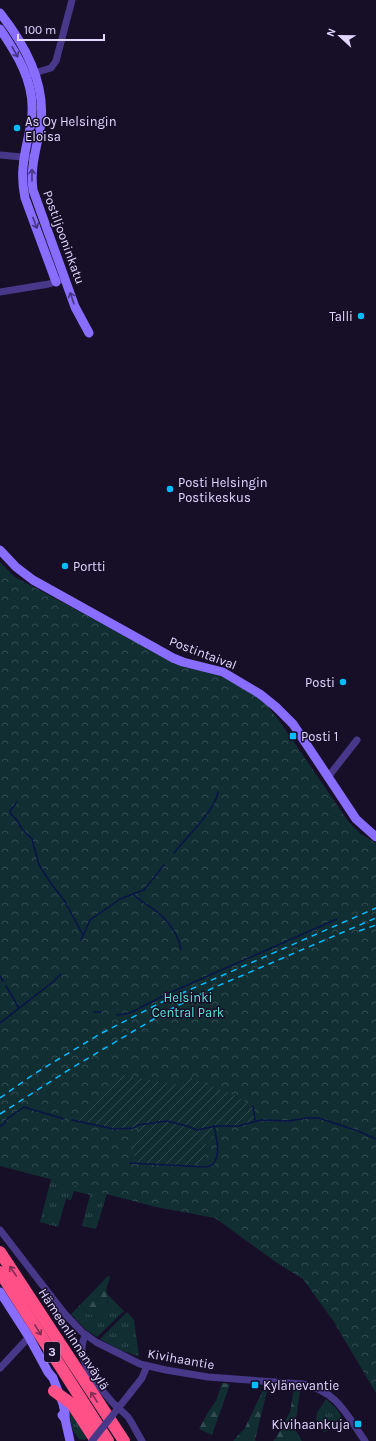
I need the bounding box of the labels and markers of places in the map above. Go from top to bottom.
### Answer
place label: As Oy Helsingin Eloisa [25,114,117,144]
marker: As Oy Helsingin Eloisa [12,123,22,133]
place label: Talli [329,309,353,324]
marker: Talli [356,311,366,321]
place label: Posti Helsingin Postikeskus [178,475,268,505]
marker: Posti Helsingin Postikeskus [165,484,175,494]
place label: Portti [73,559,106,574]
marker: Portti [60,561,70,571]
place label: Posti [305,675,335,690]
marker: Posti [338,677,348,687]
place label: Posti 1 [301,729,338,744]
marker: Posti 1 [288,731,298,741]
place label: Kylänevantie [263,1378,340,1393]
marker: Kylänevantie [250,1380,260,1390]
place label: Kivihaankuja [271,1417,350,1432]
marker: Kivihaankuja [353,1419,363,1429]

